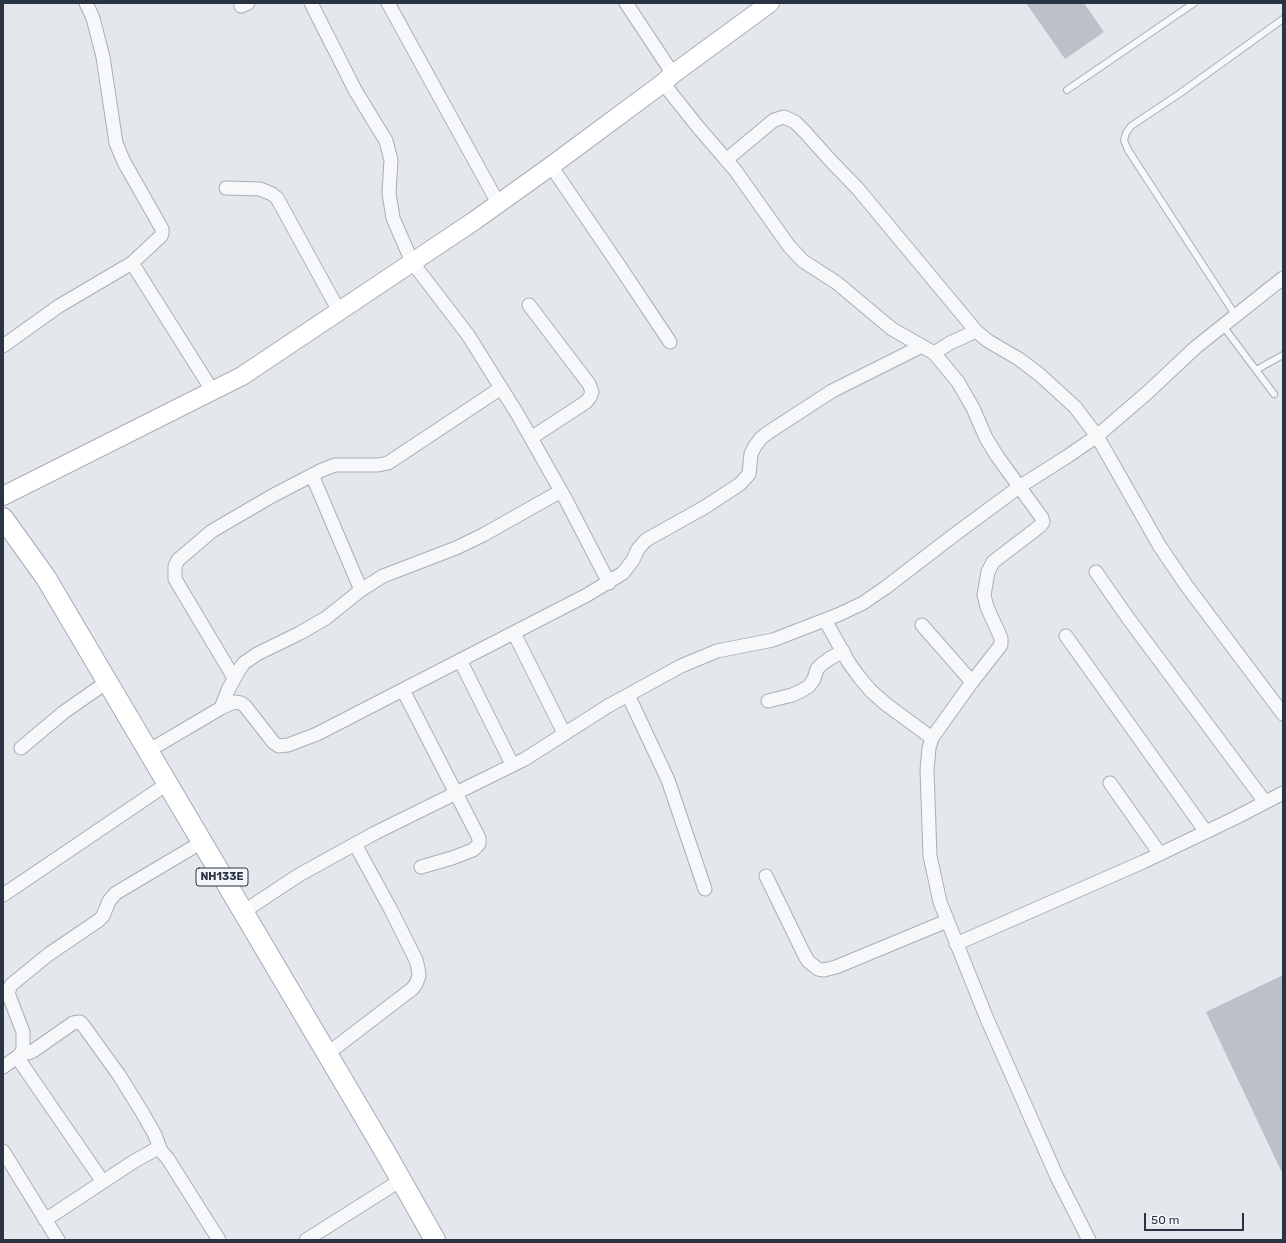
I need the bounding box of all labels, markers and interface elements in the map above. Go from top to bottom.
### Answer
road number: NH133E [196,868,248,886]
scale bar [1146,1205,1246,1231]
text: 50 m [1151,1213,1179,1227]

